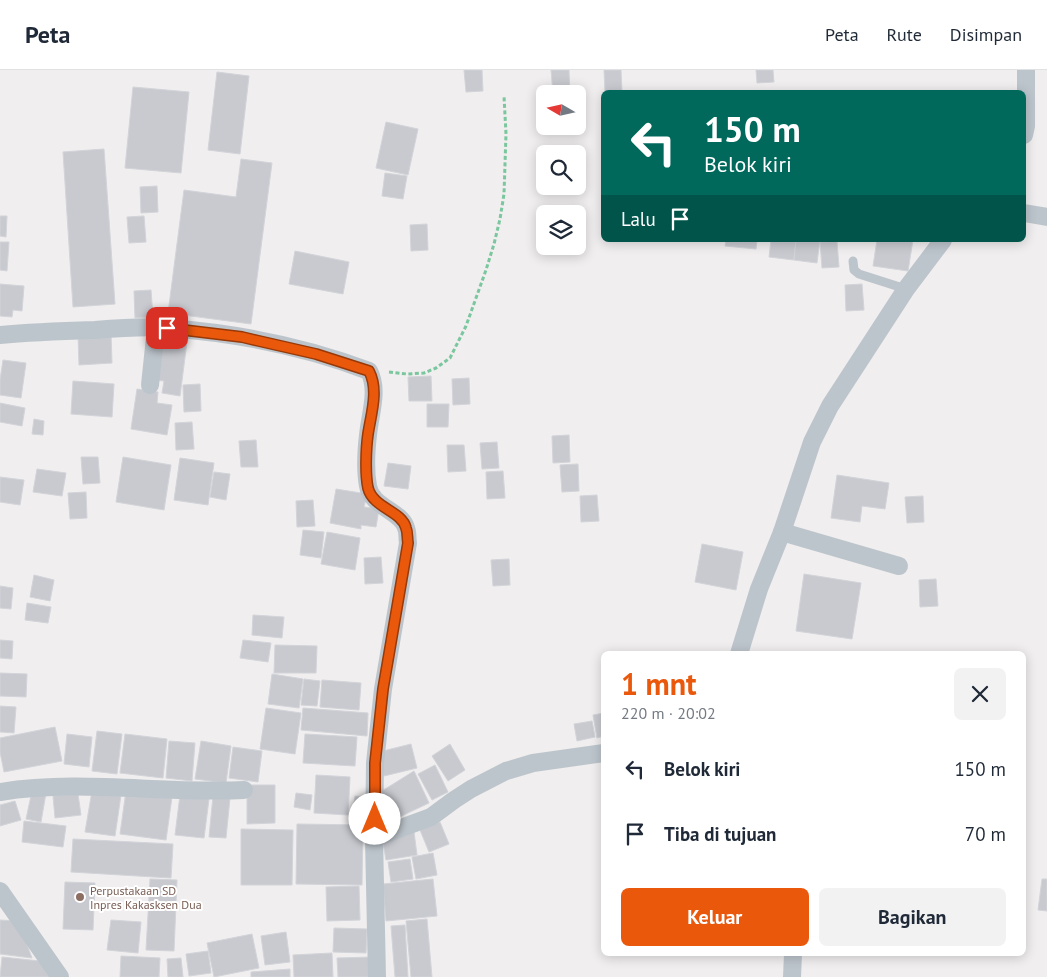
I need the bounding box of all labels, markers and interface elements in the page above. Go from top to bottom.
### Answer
text: Peta [25,19,70,50]
text: Peta [825,23,859,46]
text: Rute [887,23,922,46]
text: Disimpan [950,23,1022,46]
north arrow [536,85,586,135]
map controls [536,85,586,255]
text: 150 m [704,106,801,152]
icon: left [621,110,686,175]
button: search [536,145,586,195]
text: Belok kiri [704,150,792,178]
button: layers [536,205,586,255]
icon: arrive [666,205,694,233]
text: Lalu [621,207,656,231]
pin [146,307,188,349]
icon: arrive [153,314,181,342]
text: 1 mnt [621,664,697,703]
button: close [954,668,1006,720]
text: 220 m · 20:02 [621,703,716,723]
icon: left [621,755,649,783]
text: Belok kiri [664,757,740,781]
text: 150 m [954,757,1006,781]
position arrow [348,792,400,844]
icon: arrive [621,820,649,848]
text: Tiba di tujuan [664,822,776,846]
text: 70 m [965,822,1006,846]
place label: Perpustakaan SD Inpres Kakasksen Dua [90,883,202,912]
button: Keluar [621,888,809,946]
button: Bagikan [819,888,1006,946]
marker: Perpustakaan SD Inpres Kakasksen Dua [74,891,86,903]

